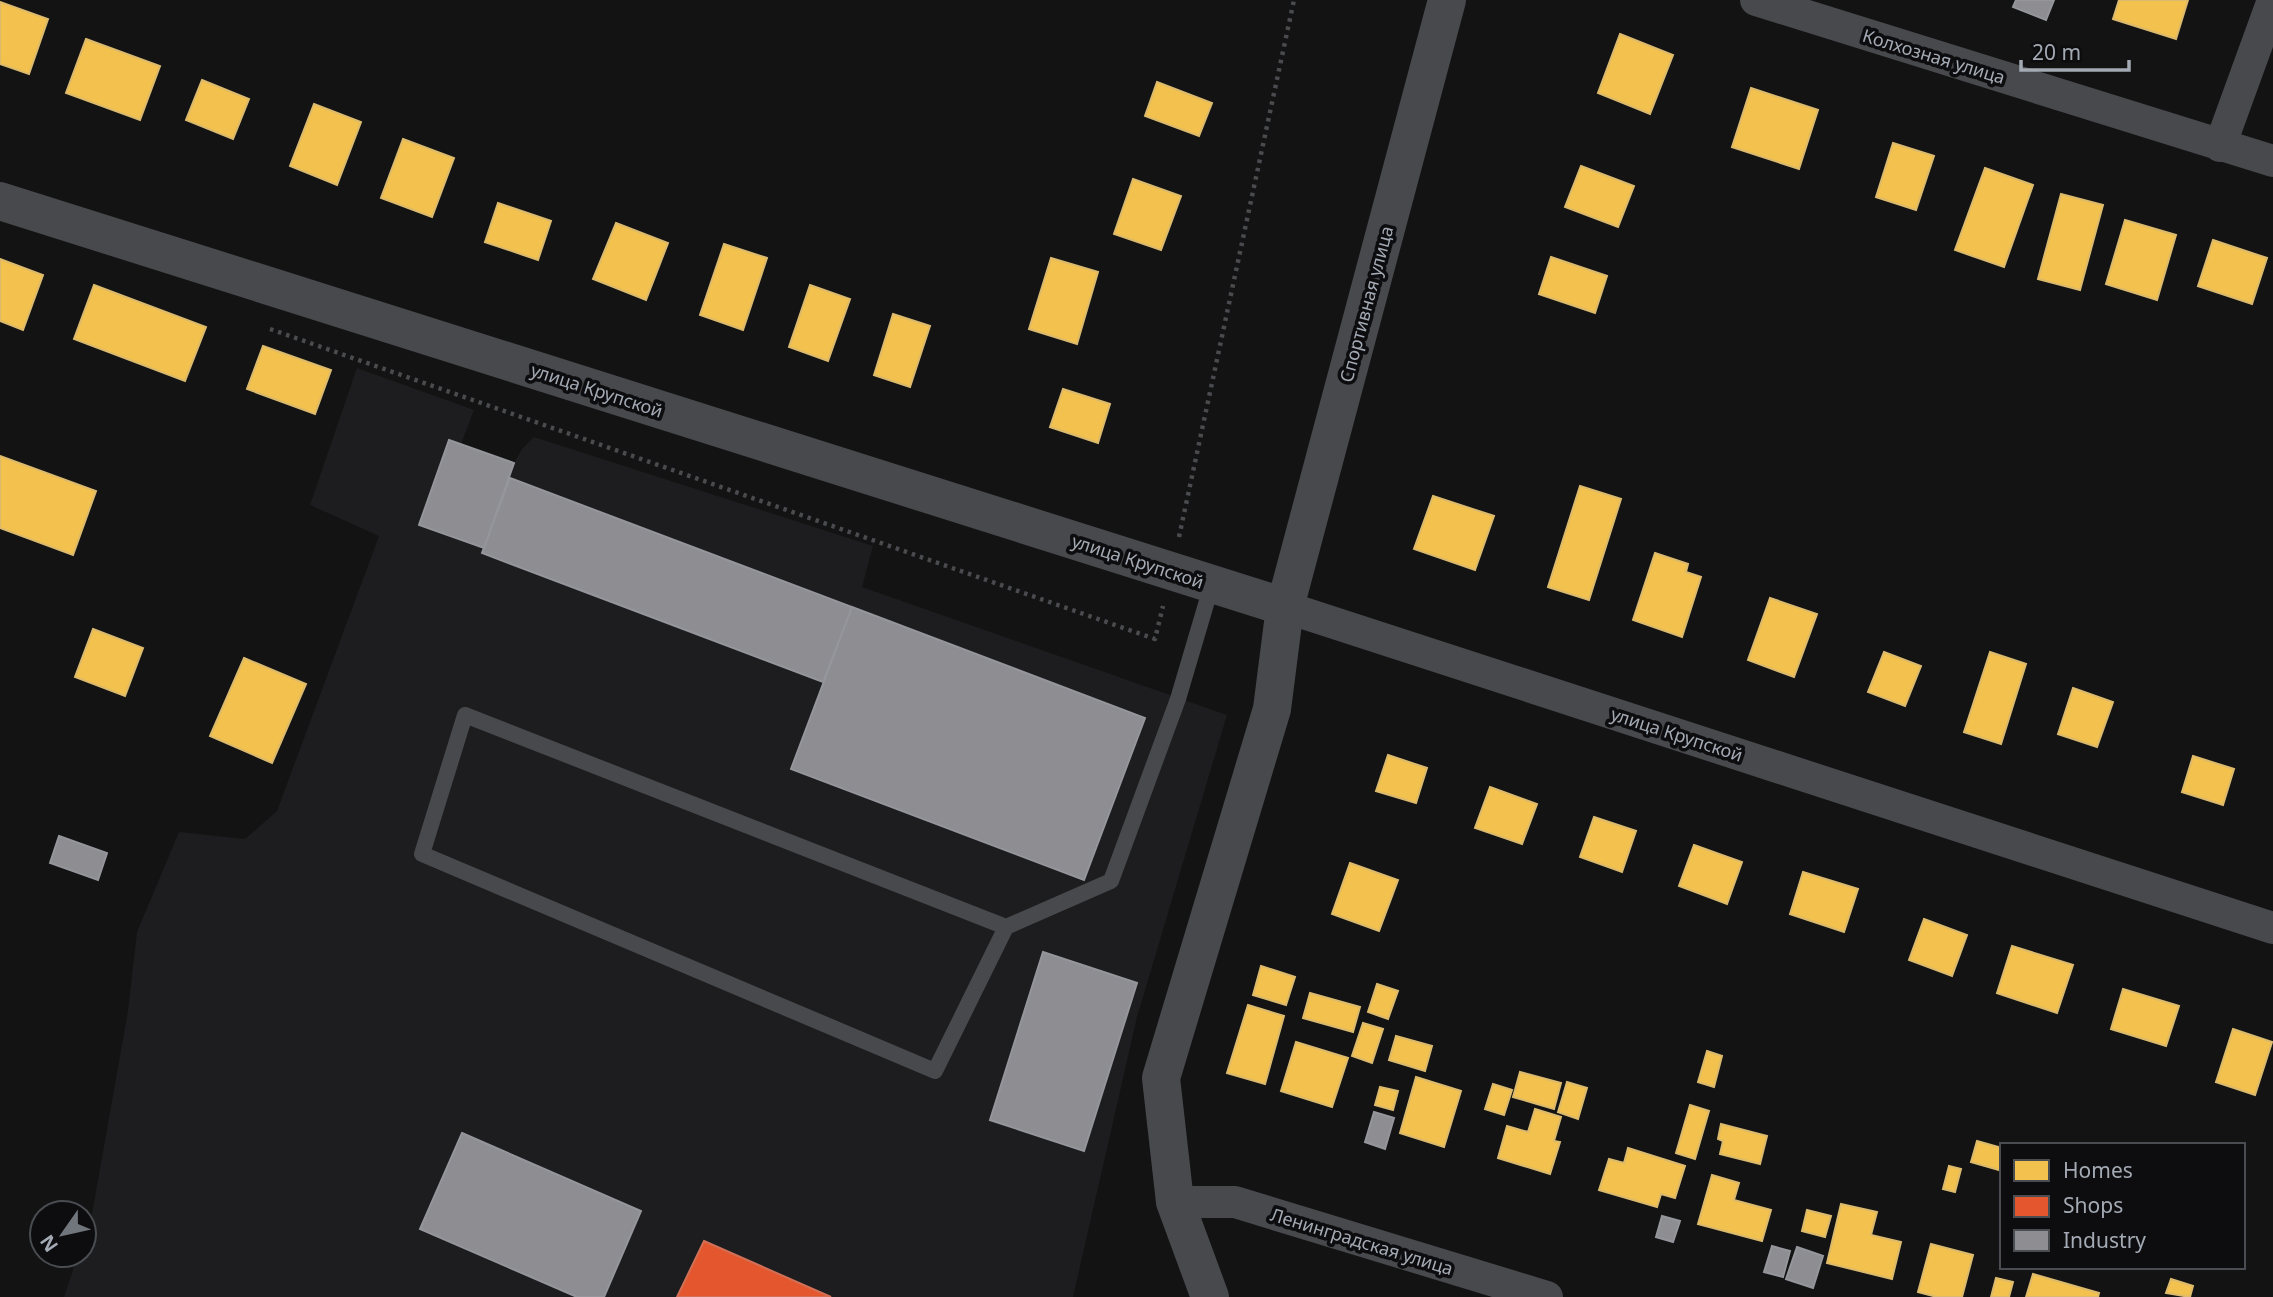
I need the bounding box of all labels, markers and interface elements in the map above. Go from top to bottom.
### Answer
street label: Колхозная улица [1860,23,2008,89]
scale bar [2021,28,2130,72]
text: 20 m [2032,38,2081,66]
street label: Спортивная улица [1334,223,1398,385]
street label: улица Крупской [528,357,666,423]
street label: улица Крупской [1069,528,1207,594]
street label: улица Крупской [1608,701,1746,767]
legend [2000,1143,2245,1269]
text: Homes [2063,1156,2133,1184]
text: Shops [2063,1191,2123,1219]
north arrow [28,1199,98,1269]
street label: Ленинградская улица [1268,1202,1456,1280]
text: Industry [2063,1226,2146,1254]
text: N [34,1230,64,1257]

